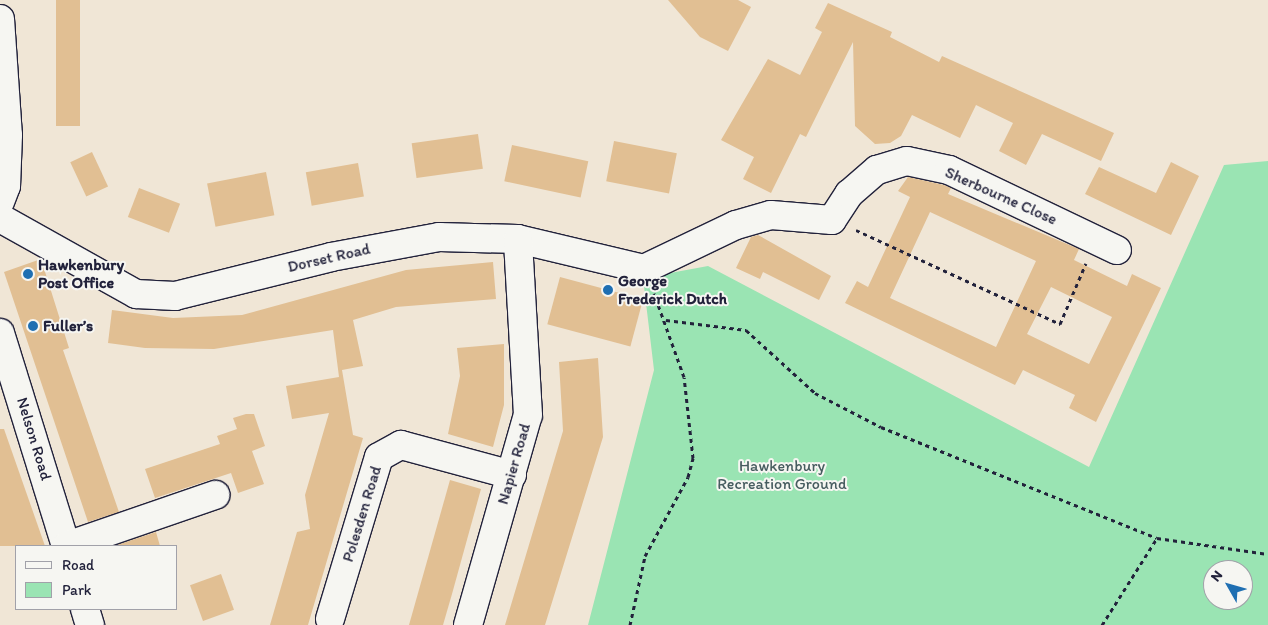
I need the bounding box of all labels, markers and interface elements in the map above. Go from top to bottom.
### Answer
street label: Sherbourne Close [942,163,1060,229]
street label: Dorset Road [286,239,372,277]
place label: Hawkenbury Post Office [38,255,124,293]
marker: Hawkenbury Post Office [22,268,34,280]
place label: George Frederick Dutch [618,271,727,309]
marker: George Frederick Dutch [602,284,614,296]
place label: Fuller’s [43,316,93,336]
marker: Fuller’s [27,320,39,332]
street label: Nelson Road [12,395,56,483]
street label: Napier Road [493,421,535,507]
park label: Hawkenbury Recreation Ground [717,456,847,494]
street label: Polesden Road [338,464,386,564]
legend [15,545,178,610]
text: Road [62,556,94,574]
north arrow [1203,560,1253,610]
text: N [1207,567,1226,585]
text: Park [62,581,92,599]

